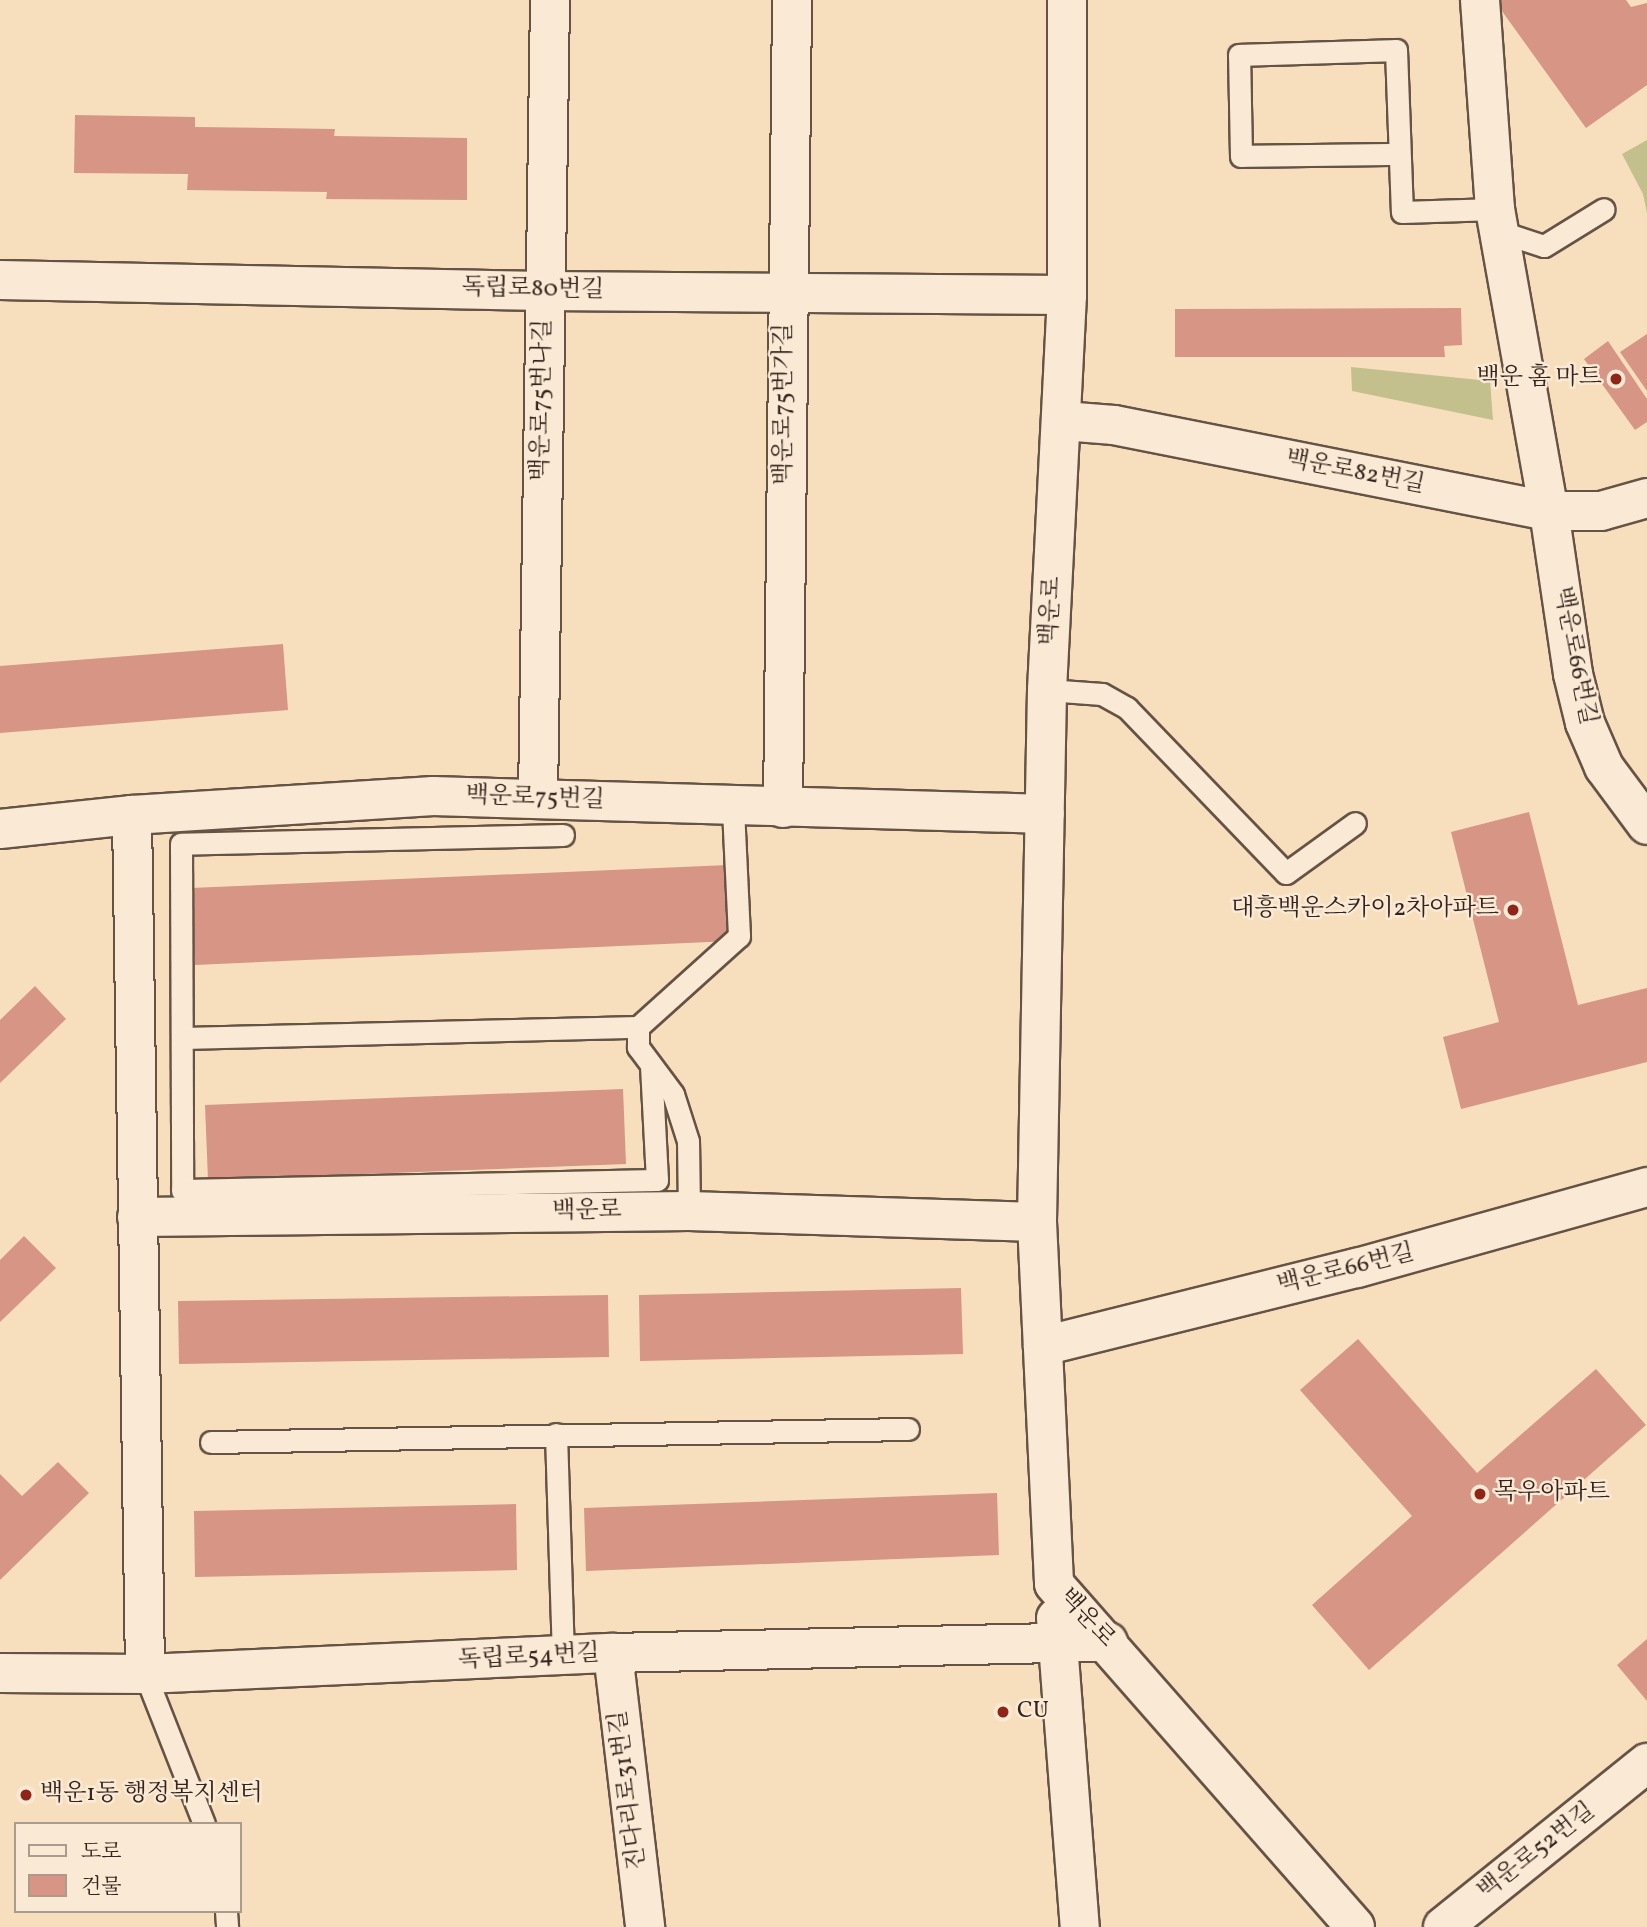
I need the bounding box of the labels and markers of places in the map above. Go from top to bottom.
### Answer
place label: 백운 홈 마트 [1476,365,1602,393]
marker: 백운 홈 마트 [1608,371,1624,387]
place label: 대흥백운스카이2차아파트 [1231,896,1499,924]
marker: 대흥백운스카이2차아파트 [1505,902,1521,918]
place label: 목우아파트 [1494,1480,1610,1508]
marker: 목우아파트 [1472,1486,1488,1502]
place label: CU [1017,1698,1049,1726]
marker: CU [995,1704,1011,1720]
place label: 백운1동 행정복지센터 [40,1781,263,1809]
marker: 백운1동 행정복지센터 [18,1787,34,1803]

